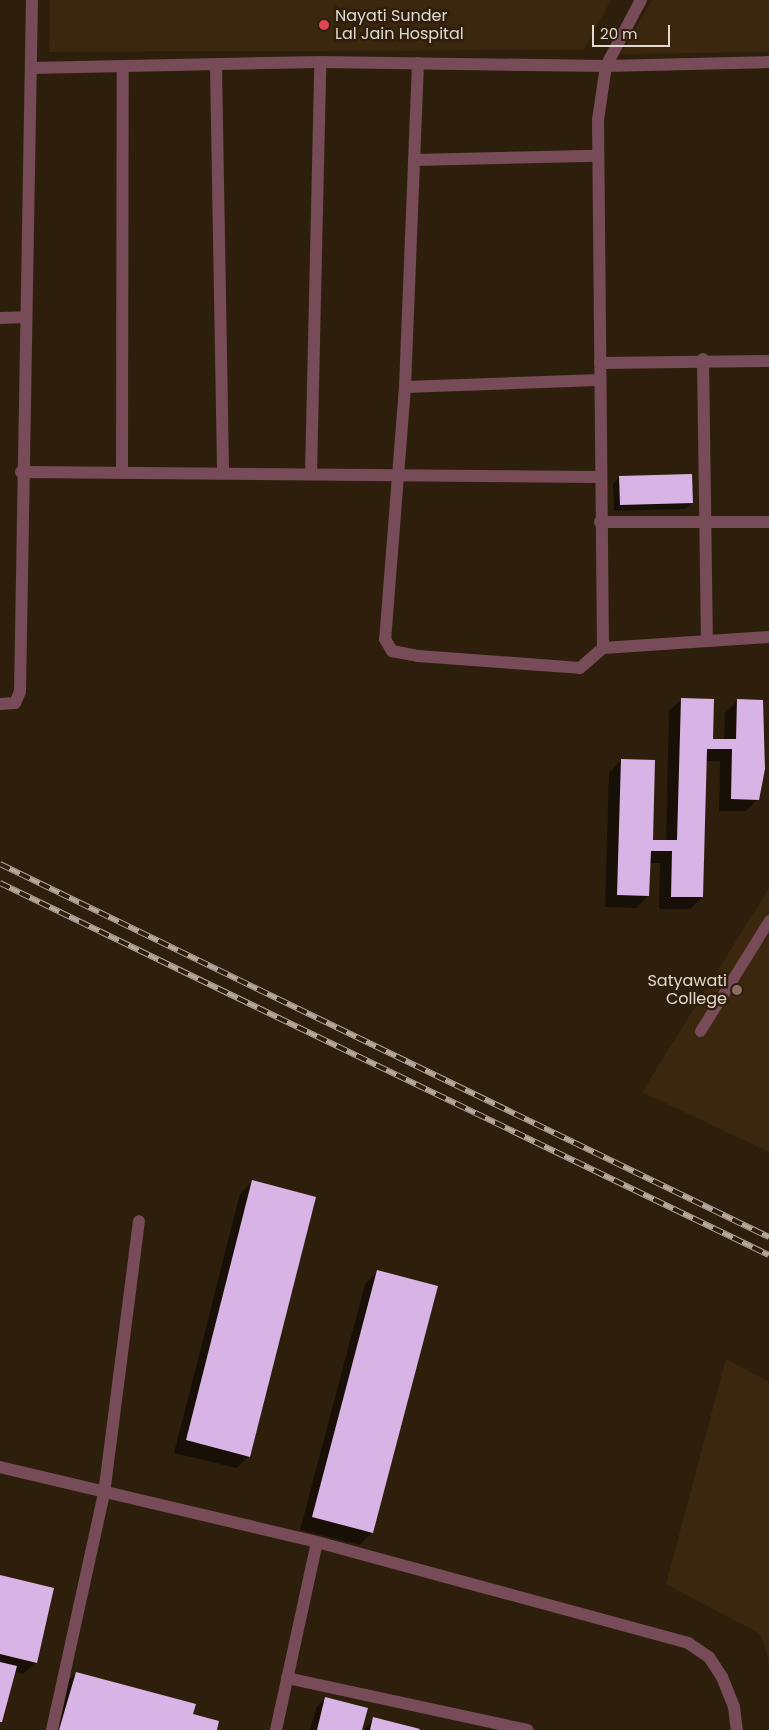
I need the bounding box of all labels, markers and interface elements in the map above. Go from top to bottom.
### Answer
place label: Nayati Sunder Lal Jain Hospital [335,6,464,44]
scale bar [594,15,672,47]
marker: Nayati Sunder Lal Jain Hospital [317,18,331,32]
text: 20 m [600,23,638,44]
place label: Satyawati College [647,971,727,1009]
marker: Satyawati College [731,984,743,996]

